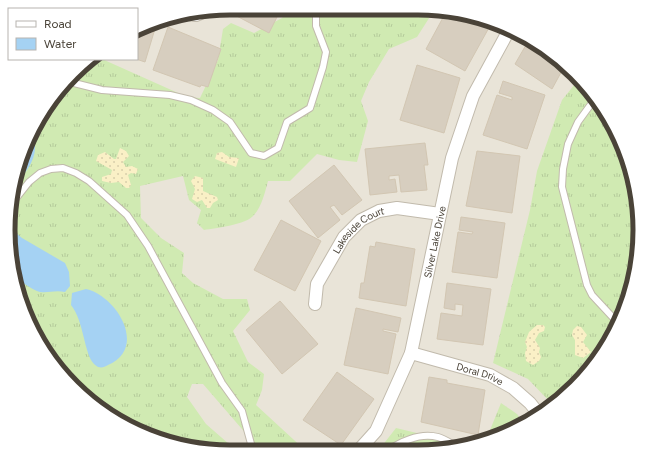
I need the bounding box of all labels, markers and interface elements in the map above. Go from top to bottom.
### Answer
legend [8,8,138,60]
text: Road [44,17,72,31]
text: Water [44,37,76,51]
street label: Lakeside Court [329,204,385,256]
street label: Silver Lake Drive [420,204,448,279]
street label: Doral Drive [455,359,506,388]

